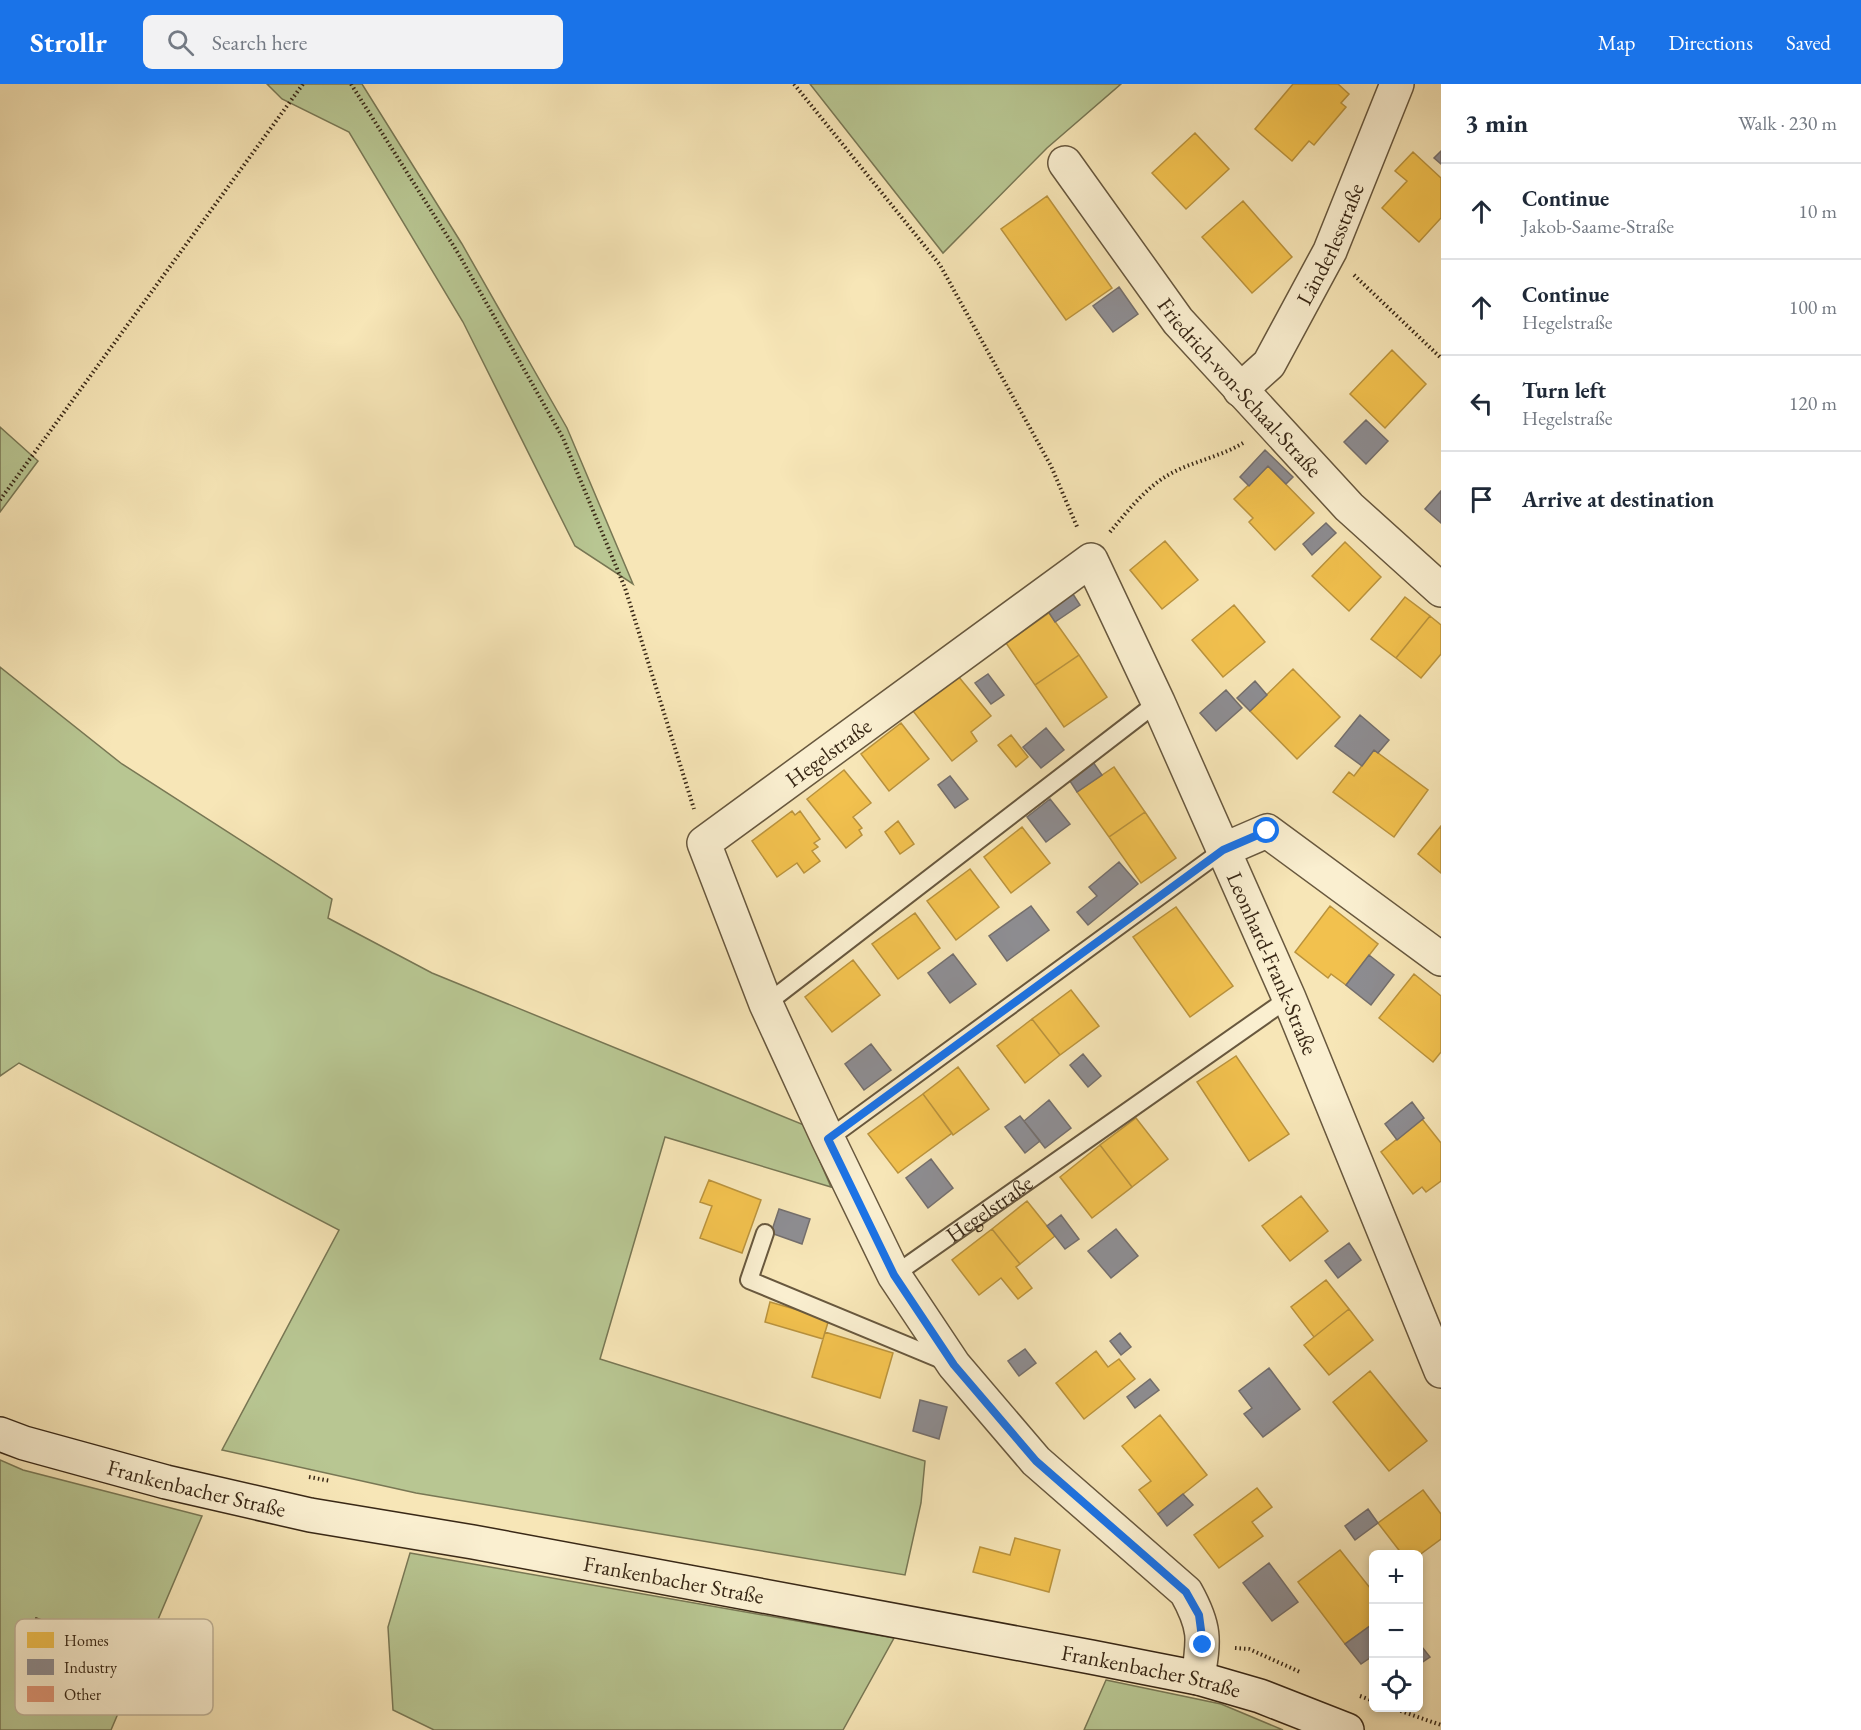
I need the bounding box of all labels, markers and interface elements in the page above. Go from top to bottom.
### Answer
search box [143,15,563,69]
text: Strollr [30,24,107,60]
icon: search [164,26,197,59]
text: Search here [212,28,307,57]
text: Map [1598,29,1635,56]
text: Directions [1668,29,1753,56]
text: Saved [1786,29,1831,56]
text: 3 min [1465,106,1528,140]
text: Walk · 230 m [1738,110,1837,136]
street label: Länderlesstraße [1289,178,1371,310]
text: Continue [1522,184,1609,213]
icon: ahead [1465,195,1498,228]
text: 10 m [1798,198,1837,224]
text: Jakob-Saame-Straße [1522,213,1674,239]
text: Continue [1522,280,1609,309]
icon: ahead [1465,291,1498,324]
street label: Friedrich-von-Schaal-Straße [1151,292,1329,484]
text: 100 m [1789,294,1837,320]
text: Hegelstraße [1522,309,1613,335]
text: Turn left [1522,376,1606,405]
icon: left [1465,387,1498,420]
text: 120 m [1789,390,1837,416]
text: Hegelstraße [1522,405,1613,431]
icon: arrive [1465,483,1498,516]
text: Arrive at destination [1522,485,1714,514]
street label: Hegelstraße [779,711,877,793]
route start [1253,817,1279,843]
street label: Leonhard-Frank-Straße [1220,867,1325,1059]
street label: Hegelstraße [940,1168,1038,1249]
street label: Frankenbacher Straße [104,1452,289,1524]
street label: Frankenbacher Straße [581,1548,767,1610]
map controls [1369,1550,1423,1712]
button: + [1369,1550,1423,1604]
button: − [1369,1604,1423,1658]
legend [15,1619,213,1715]
text: Homes [64,1630,109,1651]
route end [1189,1631,1215,1657]
street label: Frankenbacher Straße [1059,1637,1245,1704]
text: Industry [64,1657,118,1678]
button: locate [1369,1658,1423,1712]
text: Other [64,1684,102,1705]

